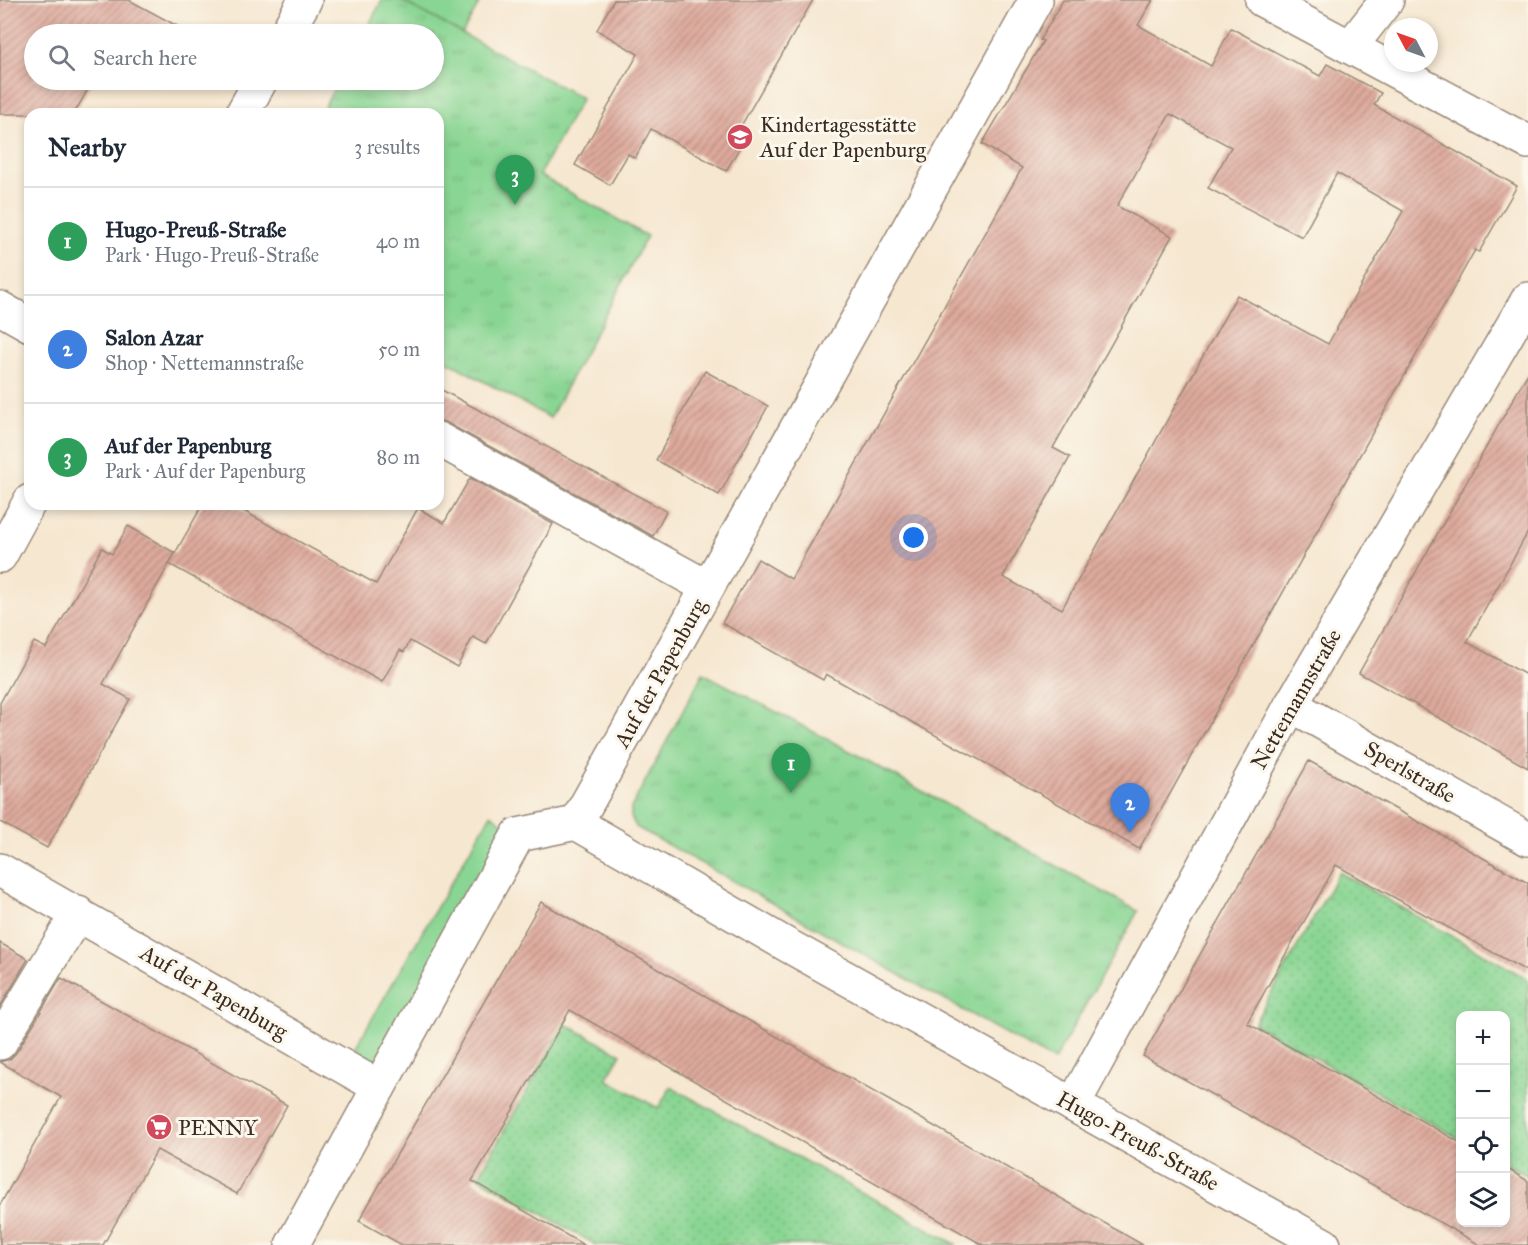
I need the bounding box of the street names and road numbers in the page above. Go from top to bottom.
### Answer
street label: Auf der Papenburg [607,593,712,753]
street label: Nettemannstraße [1245,624,1347,774]
street label: Sperlstraße [1360,735,1460,809]
street label: Auf der Papenburg [135,938,293,1046]
street label: Hugo-Preuß-Straße [1052,1085,1224,1197]

